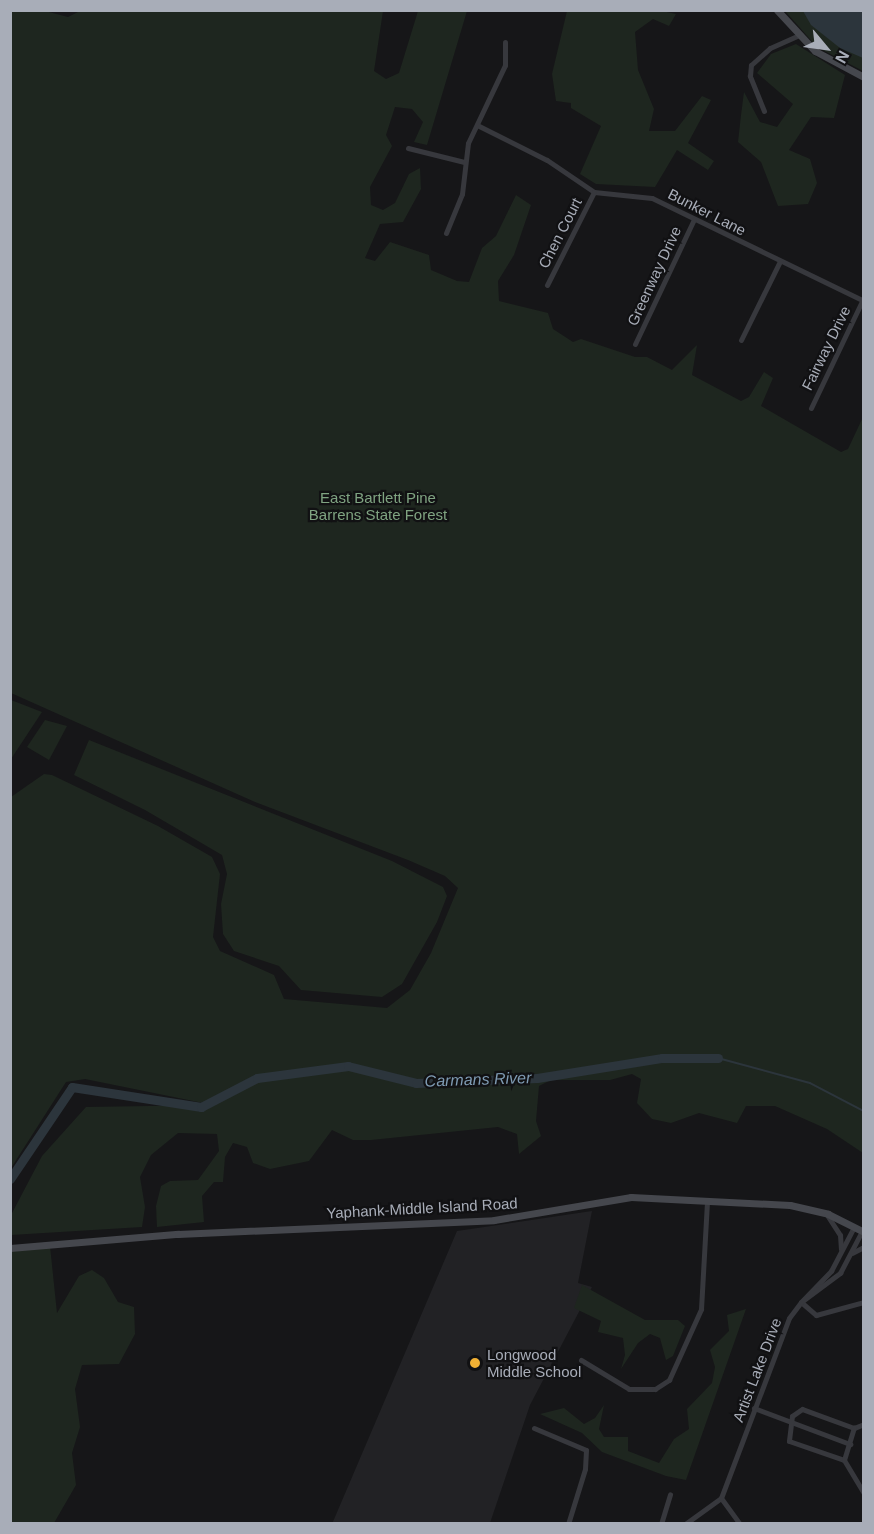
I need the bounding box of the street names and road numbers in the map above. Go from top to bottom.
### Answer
street label: Bunker Lane [665,185,749,239]
street label: Chen Court [535,195,585,271]
street label: Greenway Drive [623,223,685,329]
street label: Fairway Drive [798,303,854,393]
street label: Yaphank-Middle Island Road [326,1194,518,1222]
street label: Artist Lake Drive [729,1315,785,1425]

